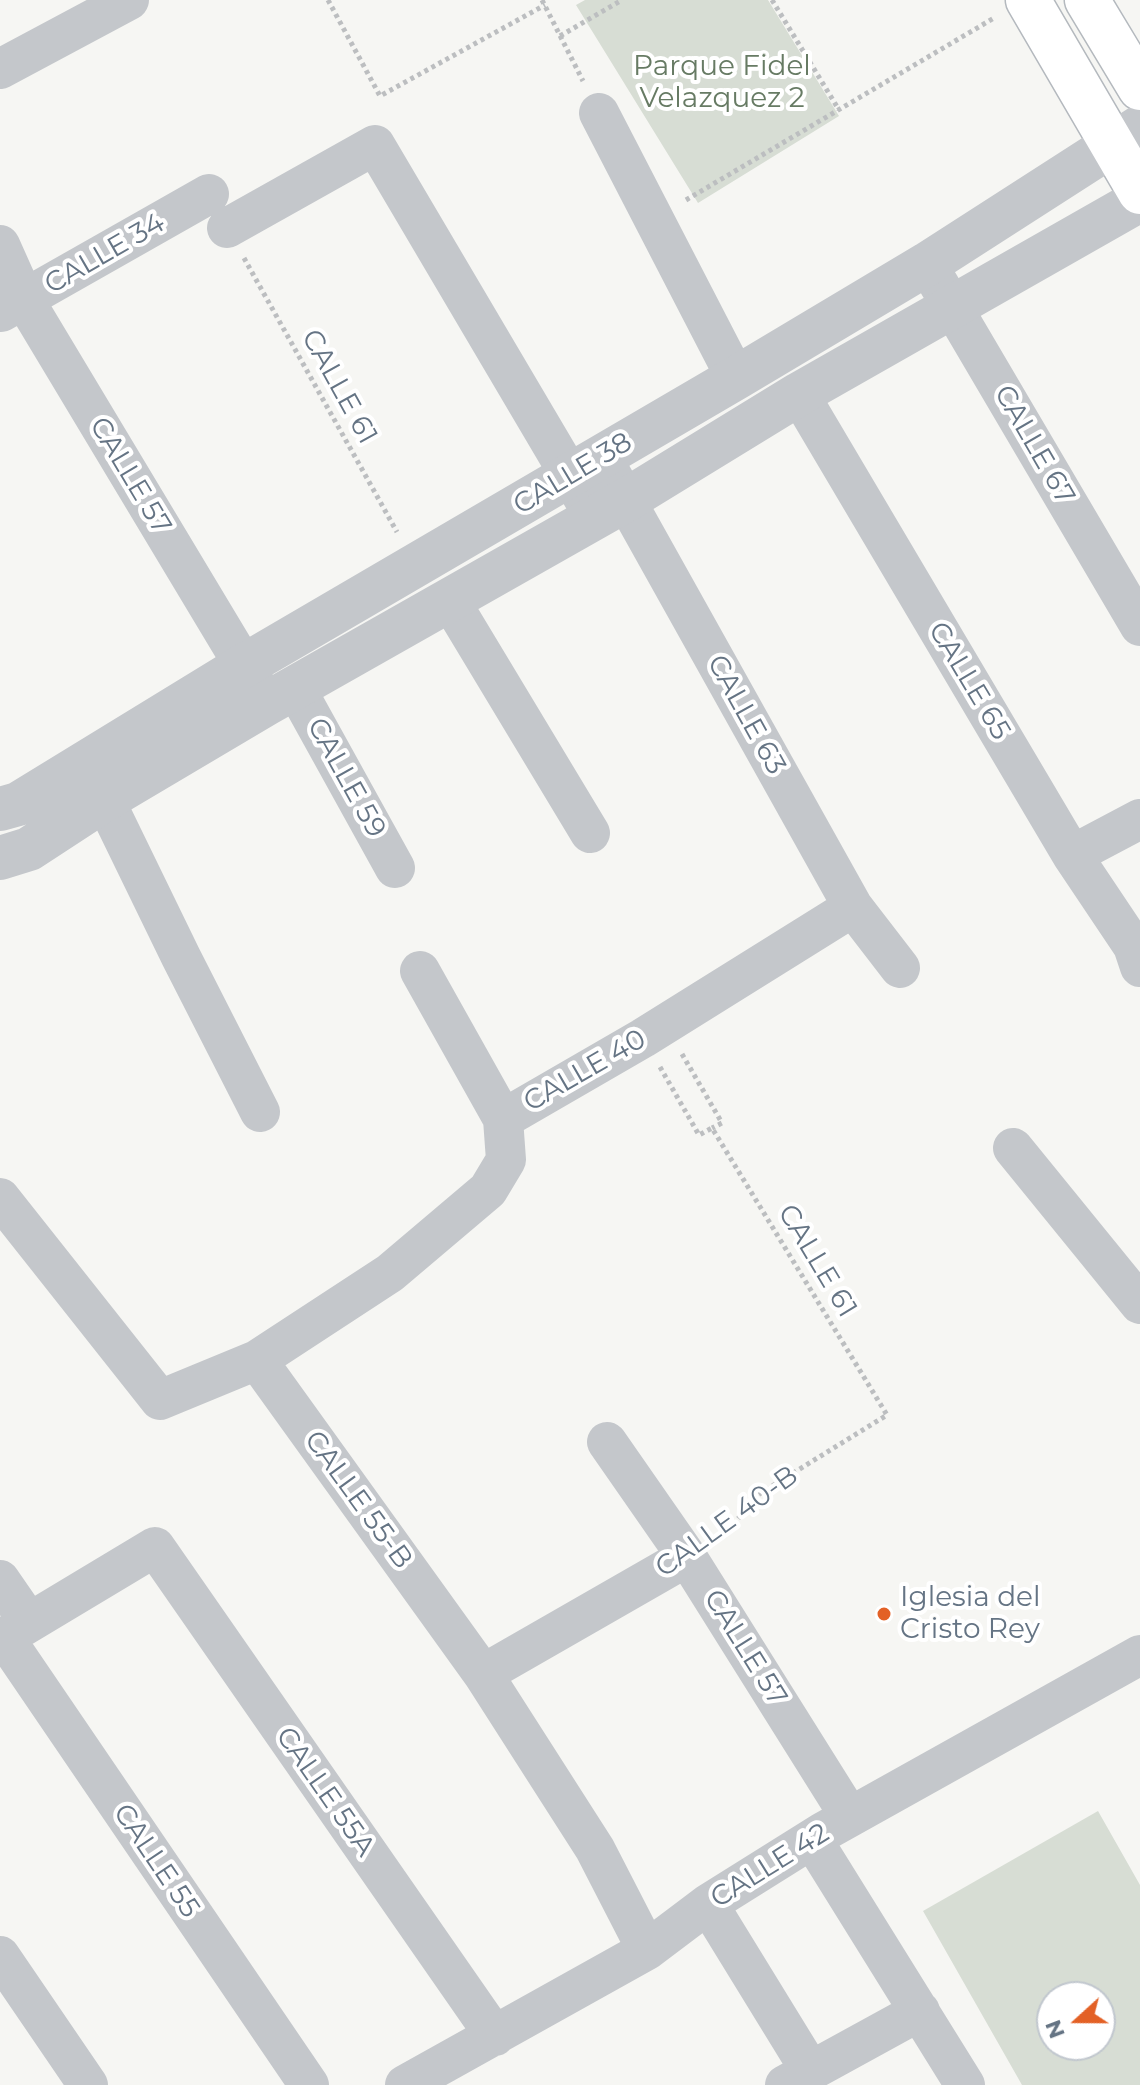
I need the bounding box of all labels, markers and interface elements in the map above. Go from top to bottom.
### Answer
park label: Parque Fidel Velazquez 2 [633,50,811,116]
street label: CALLE 34 [39,206,171,302]
street label: CALLE 61 [294,324,384,450]
street label: CALLE 67 [986,380,1082,510]
street label: CALLE 57 [82,411,178,541]
street label: CALLE 38 [508,426,638,522]
street label: CALLE 65 [921,616,1017,746]
street label: CALLE 63 [699,649,793,781]
street label: CALLE 59 [299,712,393,844]
street label: CALLE 40 [518,1023,652,1119]
street label: CALLE 61 [770,1198,864,1324]
street label: CALLE 55-B [297,1425,419,1575]
street label: CALLE 40-B [649,1459,805,1585]
place label: Iglesia del Cristo Rey [900,1581,1041,1647]
street label: CALLE 57 [696,1584,794,1712]
marker: Iglesia del Cristo Rey [875,1605,893,1623]
street label: CALLE 55A [268,1721,382,1863]
street label: CALLE 55 [106,1798,206,1924]
street label: CALLE 42 [705,1817,835,1915]
north arrow [1036,1981,1116,2061]
text: N [1039,2016,1071,2042]

